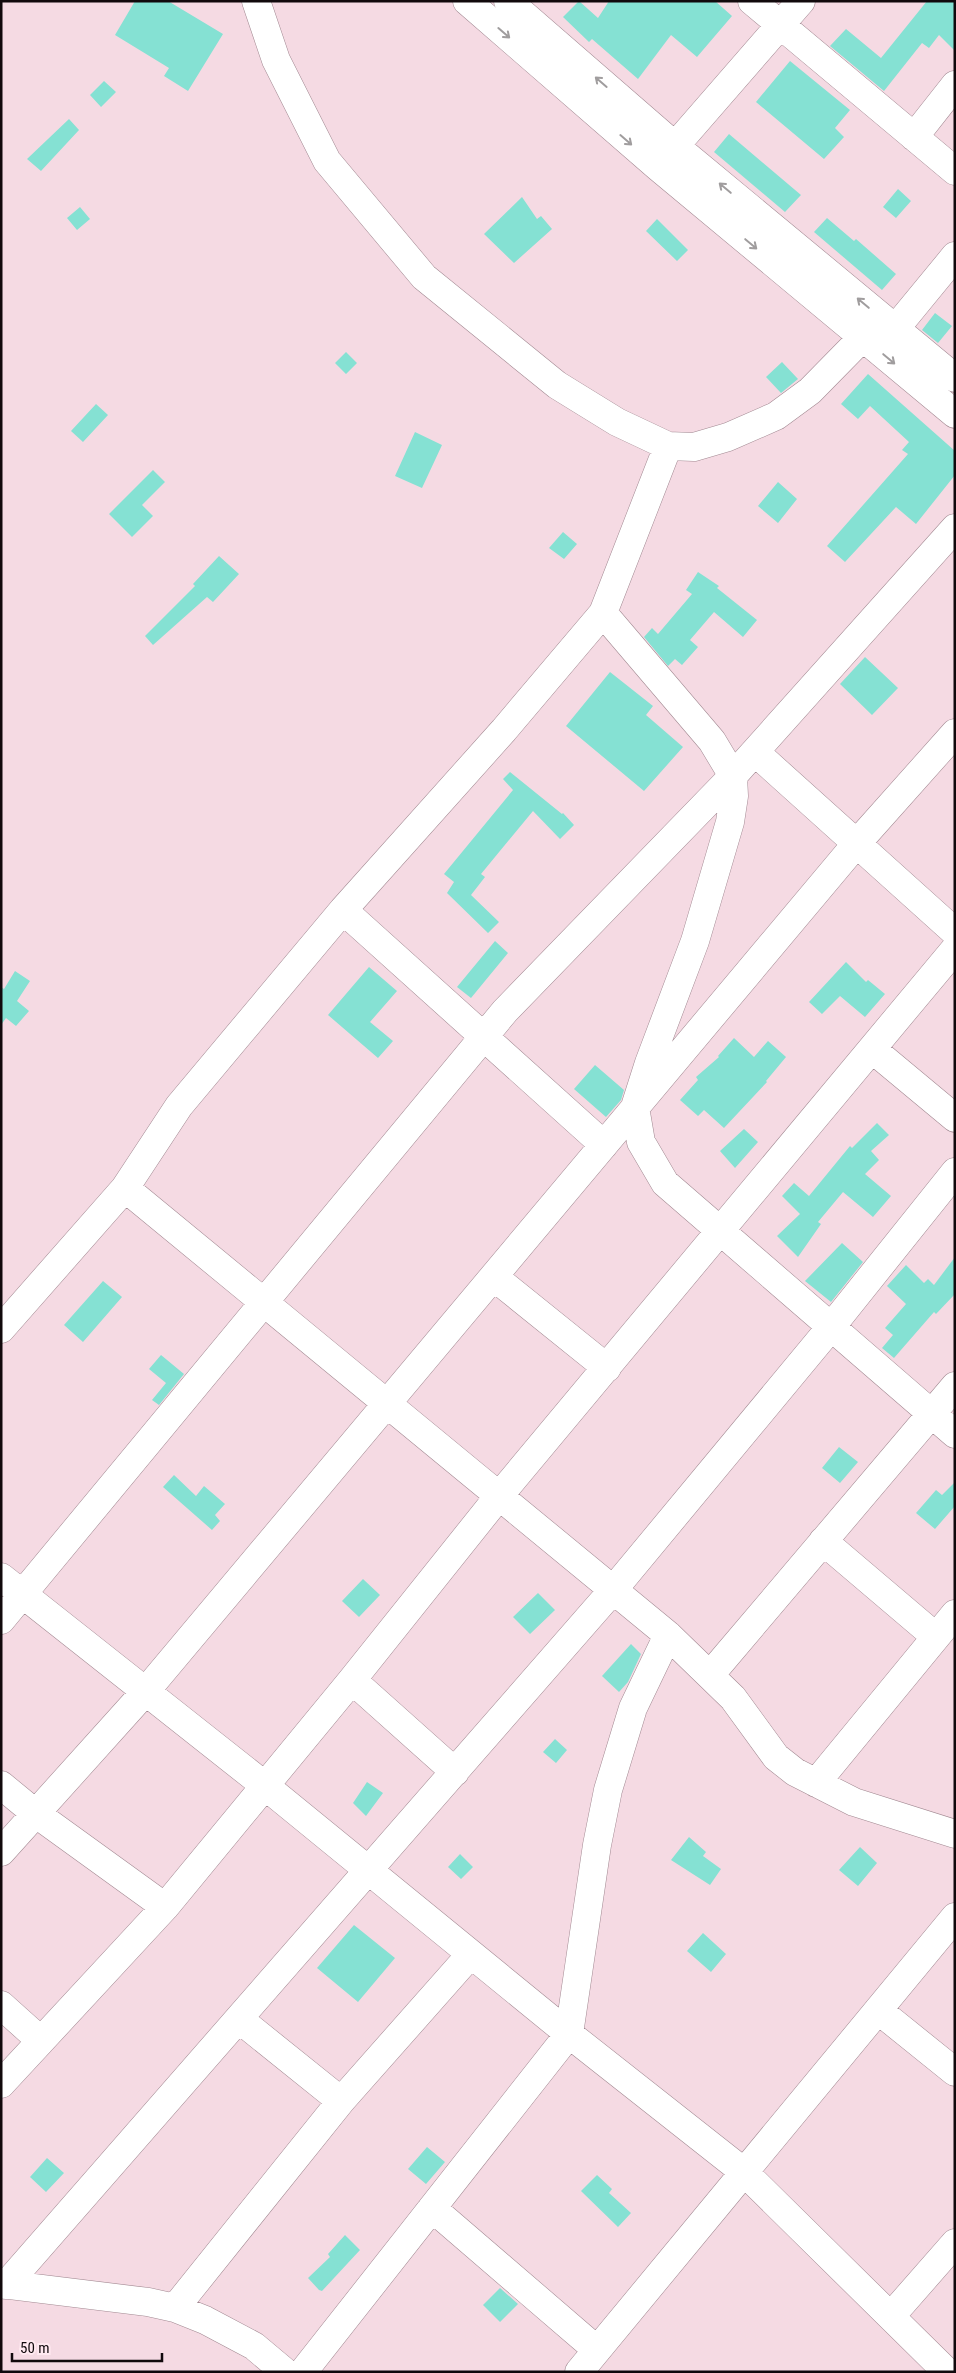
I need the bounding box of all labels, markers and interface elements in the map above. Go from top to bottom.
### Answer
one-way arrow [497,27,510,39]
one-way arrow [595,76,608,88]
one-way arrow [620,134,633,146]
one-way arrow [719,182,732,193]
one-way arrow [744,239,757,250]
one-way arrow [857,297,870,308]
one-way arrow [883,354,896,365]
scale bar [12,2330,162,2362]
text: 50 m [20,2339,50,2357]

